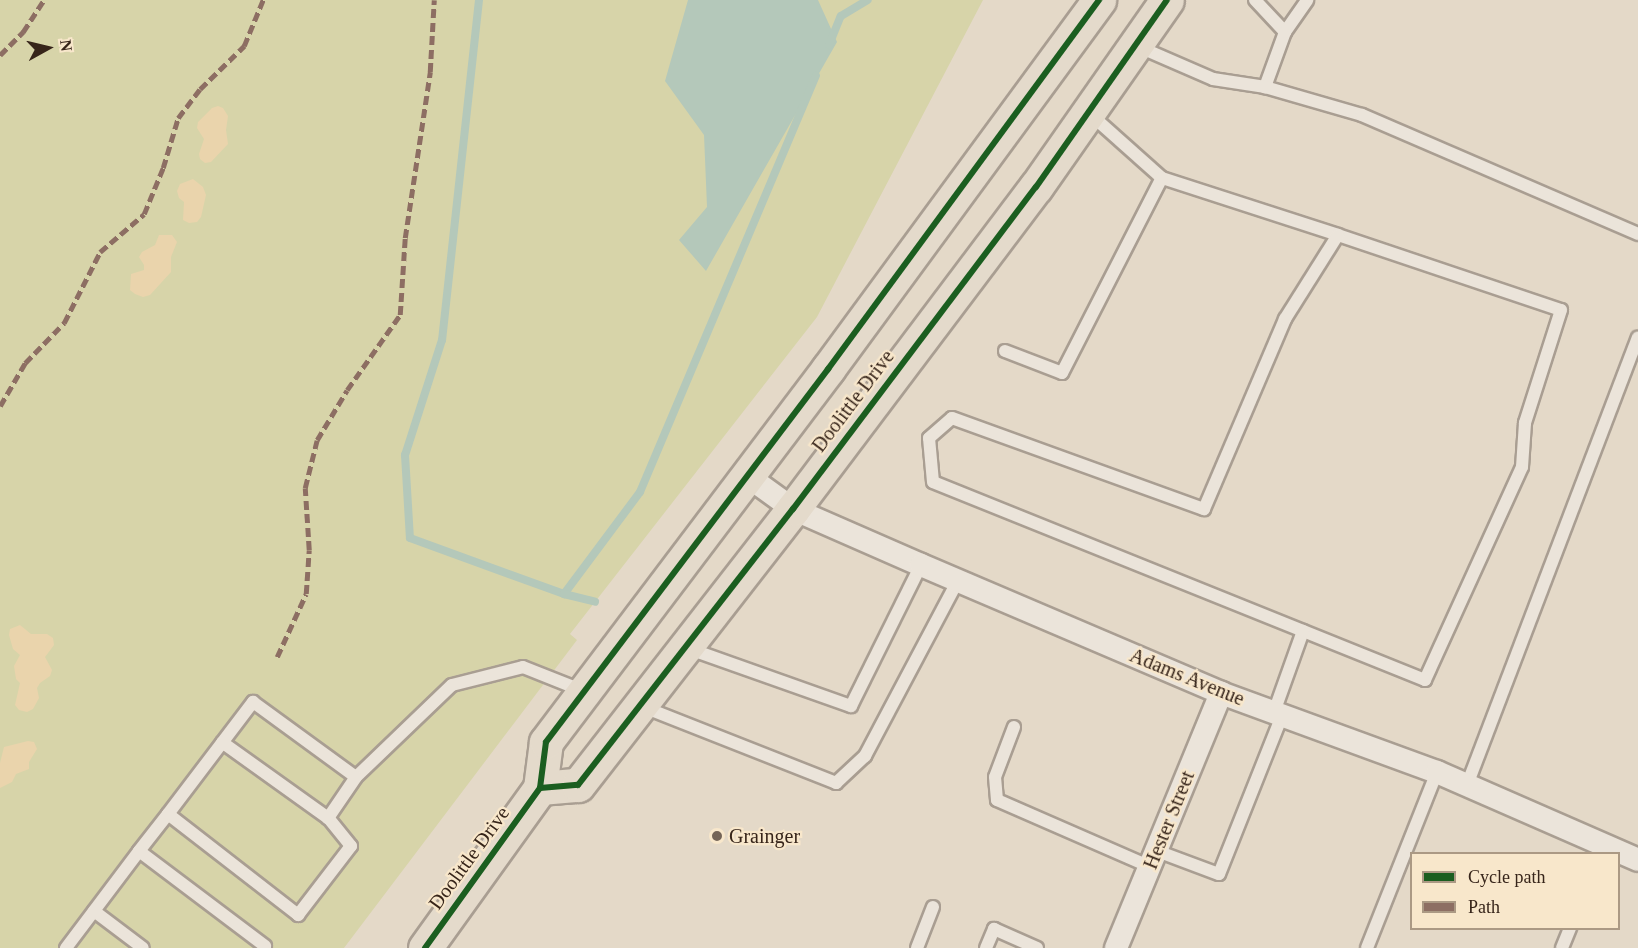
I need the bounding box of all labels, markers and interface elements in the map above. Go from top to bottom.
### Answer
north arrow [18,18,78,78]
text: N [57,39,76,52]
street label: Doolittle Drive [807,345,899,457]
street label: Adams Avenue [1126,643,1248,711]
street label: Hester Street [1138,767,1200,873]
street label: Doolittle Drive [424,802,514,914]
place label: Grainger [729,824,800,848]
marker: Grainger [710,829,724,843]
legend [1410,852,1620,930]
text: Cycle path [1468,867,1545,887]
text: Path [1468,897,1500,917]

